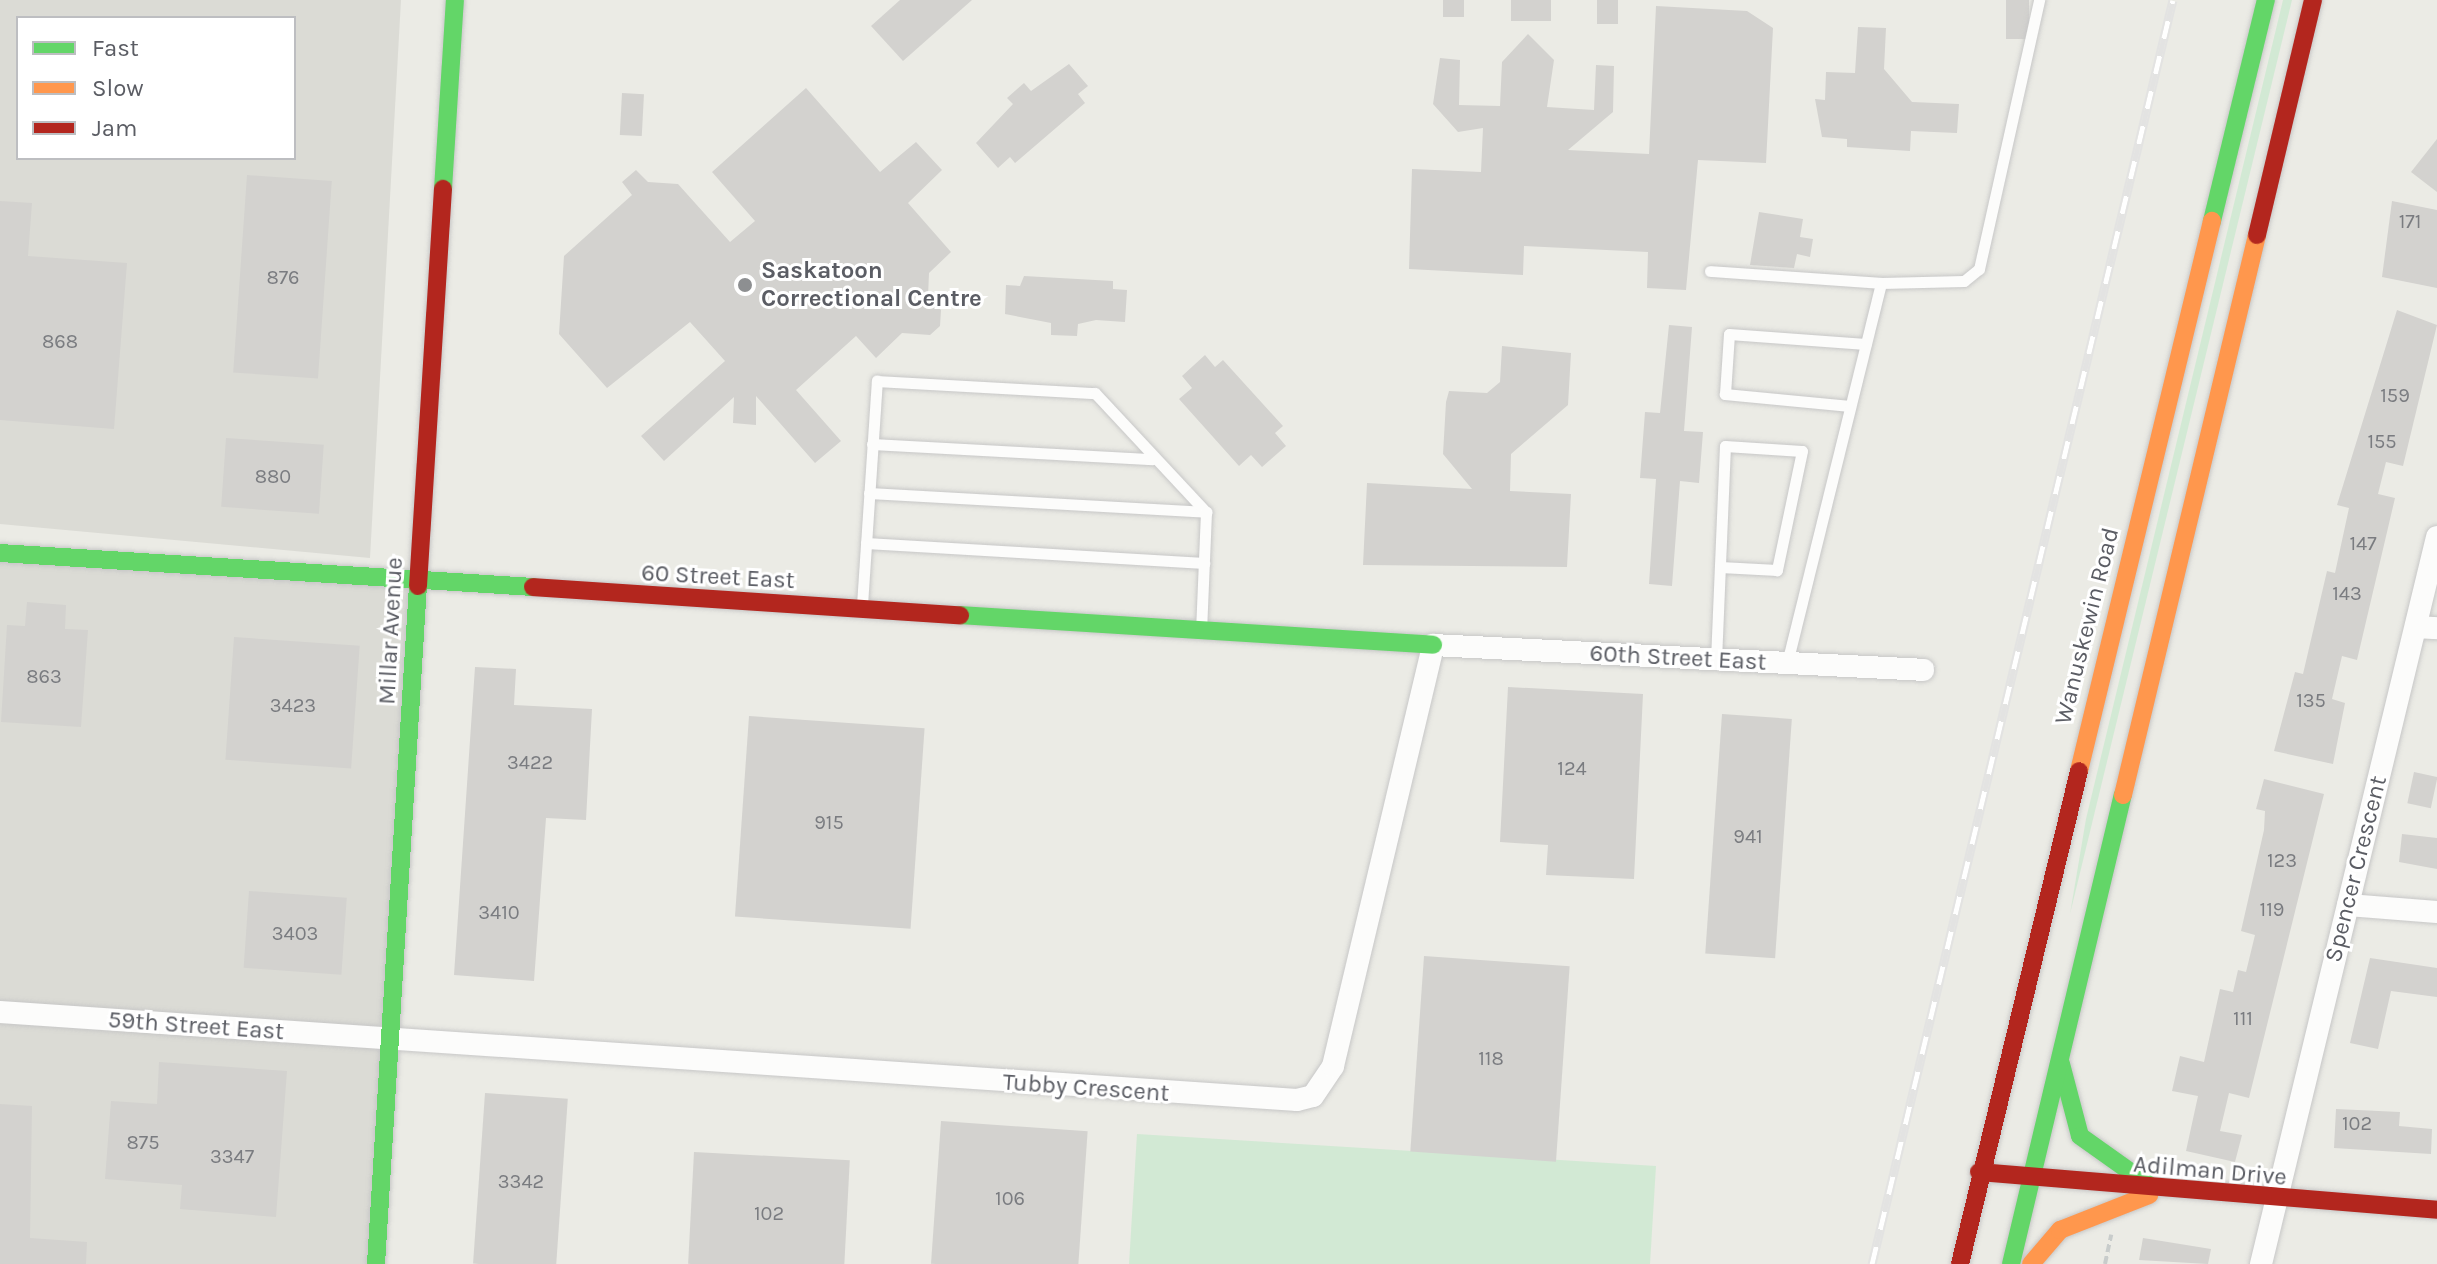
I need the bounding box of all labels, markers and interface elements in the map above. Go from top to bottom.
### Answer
legend [16,16,296,160]
text: Fast [92,34,139,62]
text: Slow [92,74,144,102]
text: Jam [92,114,137,142]
house number: 171 [2399,209,2421,233]
place label: Saskatoon Correctional Centre [761,257,982,313]
house number: 876 [266,265,300,289]
marker: Saskatoon Correctional Centre [736,276,754,294]
house number: 868 [42,329,78,353]
house number: 159 [2380,383,2410,407]
house number: 155 [2367,429,2397,453]
house number: 880 [255,464,291,488]
street label: Wanuskewin Road [2049,525,2125,727]
house number: 147 [2349,531,2377,555]
street label: Millar Avenue [373,557,409,705]
street label: 60 Street East [641,559,795,595]
house number: 143 [2332,581,2362,605]
street label: 60th Street East [1589,639,1767,677]
house number: 863 [26,664,62,688]
house number: 135 [2296,688,2326,712]
house number: 3423 [270,693,316,717]
house number: 3422 [507,750,553,774]
house number: 124 [1557,756,1587,780]
street label: Spencer Crescent [2319,773,2393,965]
house number: 915 [814,810,844,834]
house number: 941 [1733,824,1763,848]
house number: 123 [2267,848,2297,872]
house number: 119 [2260,897,2284,921]
house number: 3410 [478,900,520,924]
house number: 3403 [272,921,318,945]
street label: 59th Street East [107,1005,285,1047]
house number: 111 [2233,1006,2253,1030]
house number: 118 [1478,1046,1504,1070]
street label: Tubby Crescent [1002,1068,1170,1108]
house number: 102 [2342,1111,2372,1135]
house number: 875 [127,1130,159,1154]
house number: 3347 [210,1144,254,1168]
street label: Adilman Drive [2132,1150,2288,1192]
house number: 3342 [498,1169,544,1193]
house number: 106 [995,1186,1025,1210]
house number: 102 [754,1201,784,1225]

